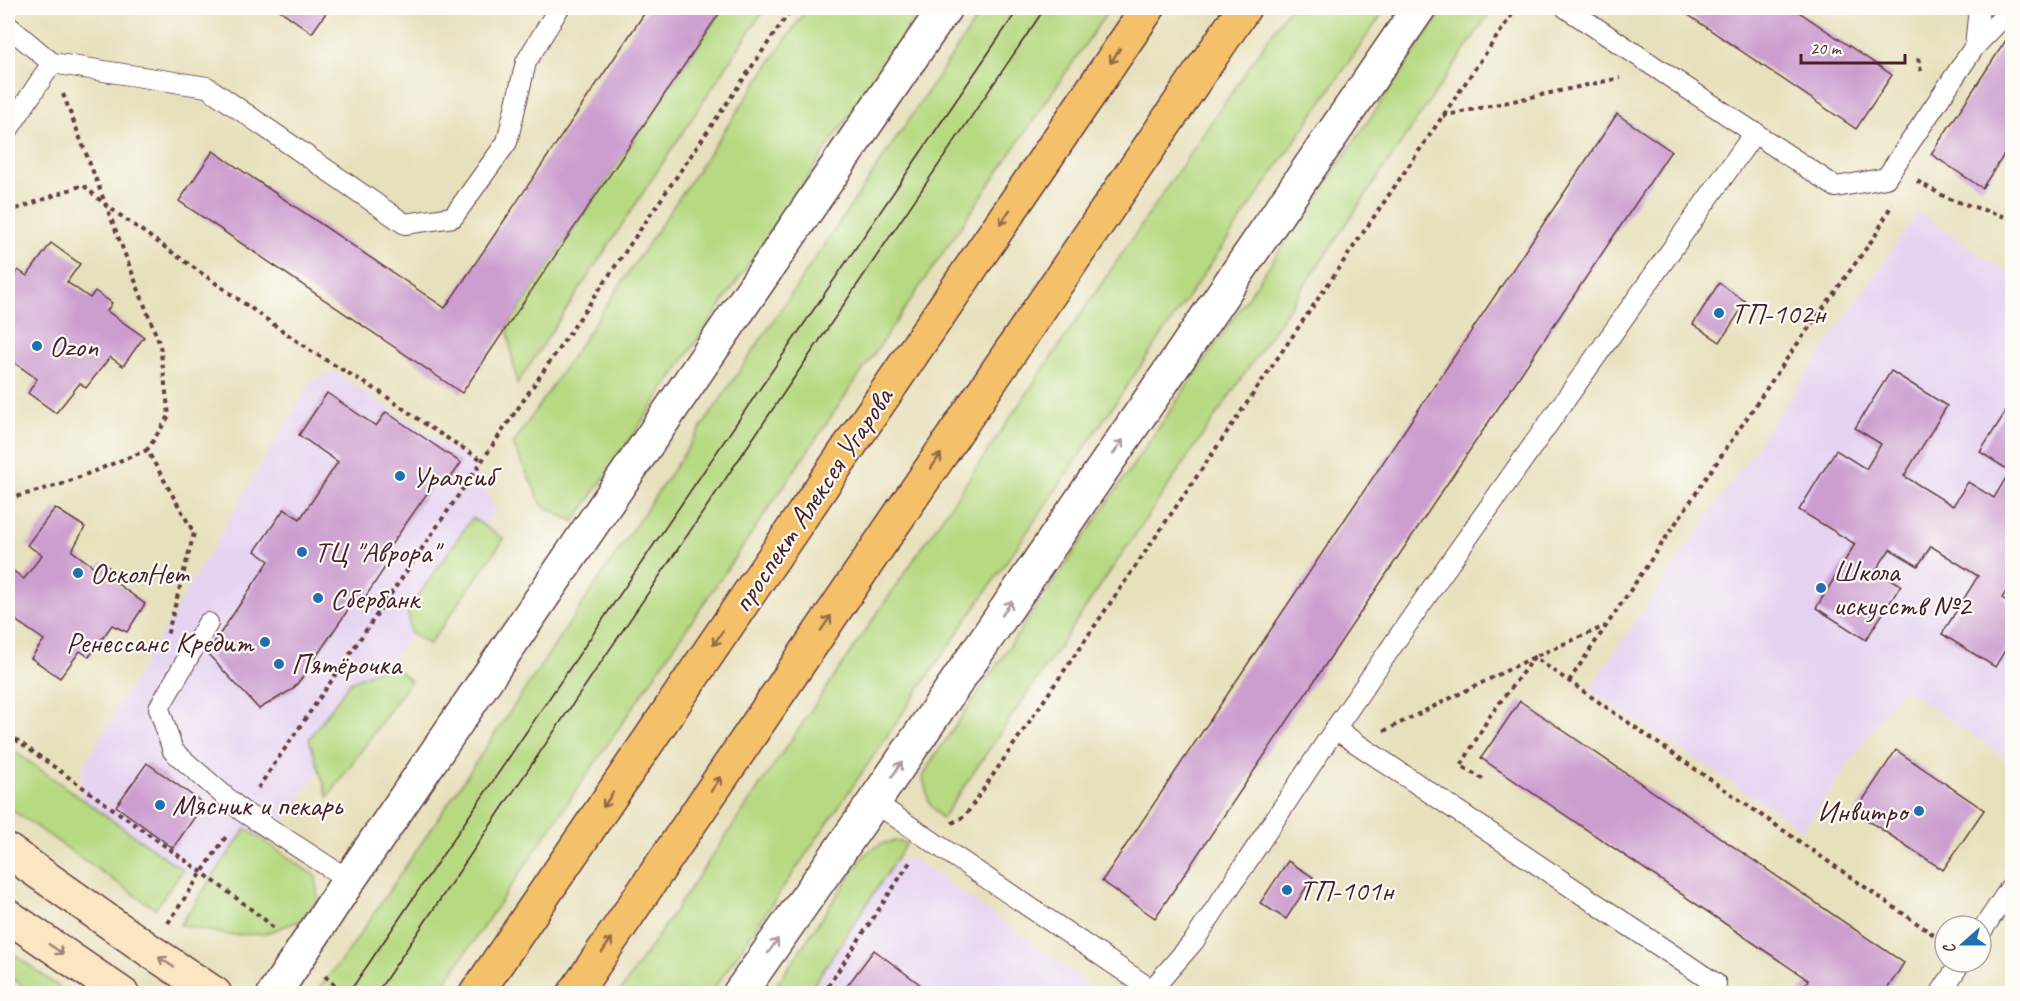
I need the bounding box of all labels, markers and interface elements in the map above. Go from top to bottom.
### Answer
scale bar [1801,27,1904,65]
text: 20 m [1810,37,1843,59]
one-way arrow [1109,47,1121,64]
one-way arrow [999,208,1011,225]
place label: ТП-102н [1731,294,1827,332]
marker: ТП-102н [1712,306,1726,320]
place label: Ozon [49,327,99,365]
marker: Ozon [30,339,44,353]
street label: проспект Алексея Угарова [723,379,902,620]
one-way arrow [1112,440,1124,456]
one-way arrow [929,453,942,470]
place label: Уралсиб [412,457,502,495]
marker: Уралсиб [393,469,407,483]
place label: ТЦ "Аврора" [314,533,444,571]
marker: ТЦ "Аврора" [295,545,309,559]
place label: Школа искусств №2 [1833,552,1973,624]
place label: ОсколНет [90,554,191,592]
marker: ОсколНет [71,566,85,580]
place label: Сбербанк [330,579,421,617]
marker: Школа искусств №2 [1814,581,1828,595]
marker: Сбербанк [311,591,325,605]
one-way arrow [1001,601,1013,617]
one-way arrow [820,615,832,631]
place label: Ренессанс Кредит [66,623,255,661]
one-way arrow [712,630,724,646]
marker: Ренессанс Кредит [258,635,272,649]
place label: Пятёрочка [291,645,403,683]
marker: Пятёрочка [272,657,286,671]
one-way arrow [891,761,903,778]
one-way arrow [710,776,722,793]
place label: Мясник и пекарь [172,786,344,824]
one-way arrow [602,791,614,807]
place label: Инвитро [1817,792,1910,830]
marker: Мясник и пекарь [153,798,167,812]
marker: Инвитро [1912,804,1926,818]
place label: ТП-101н [1299,871,1395,909]
marker: ТП-101н [1280,883,1294,897]
north arrow [1933,914,1993,974]
one-way arrow [601,937,613,954]
one-way arrow [767,938,779,954]
text: С [1938,940,1961,956]
one-way arrow [47,943,64,955]
one-way arrow [158,955,175,967]

